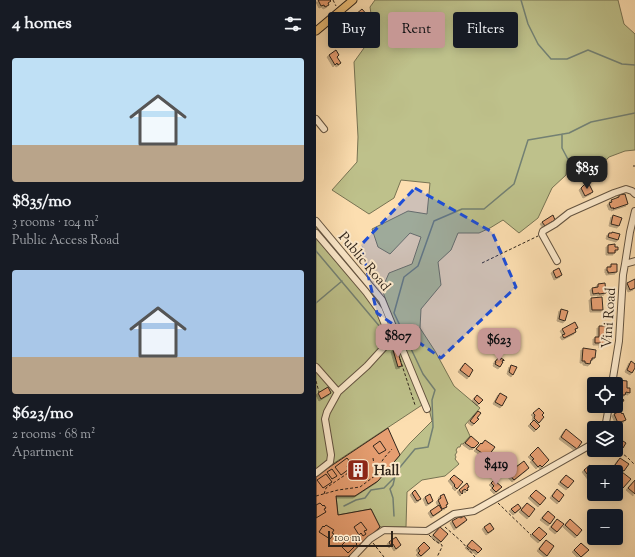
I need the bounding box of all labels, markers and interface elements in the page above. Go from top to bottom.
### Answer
text: 4 homes [12,12,72,36]
chip: Buy [328,12,380,48]
chip: Rent [388,12,445,48]
chip: Filters [453,12,518,48]
icon: filters [282,13,304,35]
icon: home [122,84,194,156]
pin: $835 [563,156,611,190]
text: $835 [575,160,599,178]
text: $835/mo [12,190,71,214]
text: 3 rooms · 104 m² [12,214,99,232]
street label: Public Road [333,228,394,296]
text: Public Access Road [12,232,119,250]
street label: Vini Road [598,287,622,349]
icon: home [122,296,194,368]
pin: $807 [374,324,422,358]
text: $807 [385,328,411,346]
pin: $623 [475,328,523,362]
text: $623 [487,332,511,350]
map controls [587,377,623,545]
button: locate [587,377,623,413]
text: $623/mo [12,402,73,426]
button: layers [587,421,623,457]
text: 2 rooms · 68 m² [12,426,96,444]
text: Apartment [12,444,73,462]
pin: $419 [472,452,520,486]
text: $419 [484,456,508,474]
building icon: Hall [345,457,371,483]
place label: Hall [374,462,399,482]
button: + [587,465,623,501]
button: − [587,509,623,545]
scale bar [328,529,393,548]
text: 100 m [334,530,361,546]

